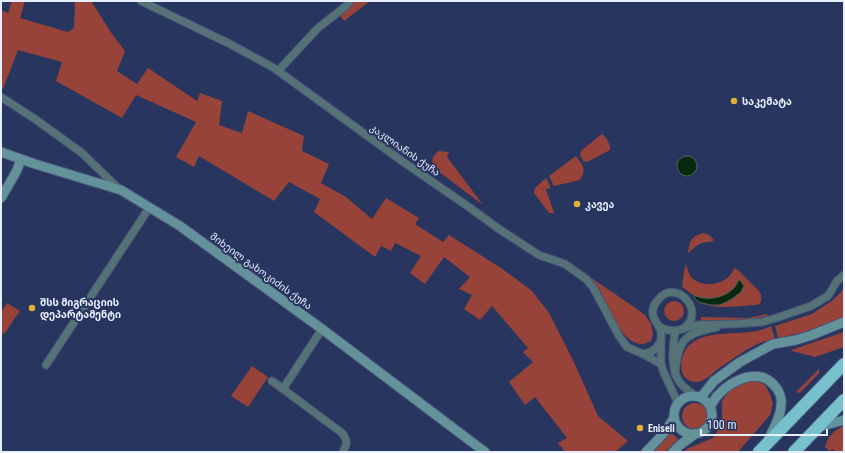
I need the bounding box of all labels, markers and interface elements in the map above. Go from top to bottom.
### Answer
marker: საკემატა [729,96,739,106]
place label: საკემატა [742,96,792,108]
street label: კაკლიანის ქუჩა [368,122,442,179]
marker: კავეა [572,199,582,209]
place label: კავეა [585,199,615,211]
street label: მიხეილ გახოკიძის ქუჩა [208,230,314,312]
place label: შსს მიგრაციის დეპარტამენტი [40,297,121,321]
marker: შსს მიგრაციის დეპარტამენტი [27,303,37,313]
scale bar [701,411,827,437]
text: 100 m [707,418,737,432]
marker: Eniseli [635,423,645,433]
place label: Eniseli [648,423,675,434]

